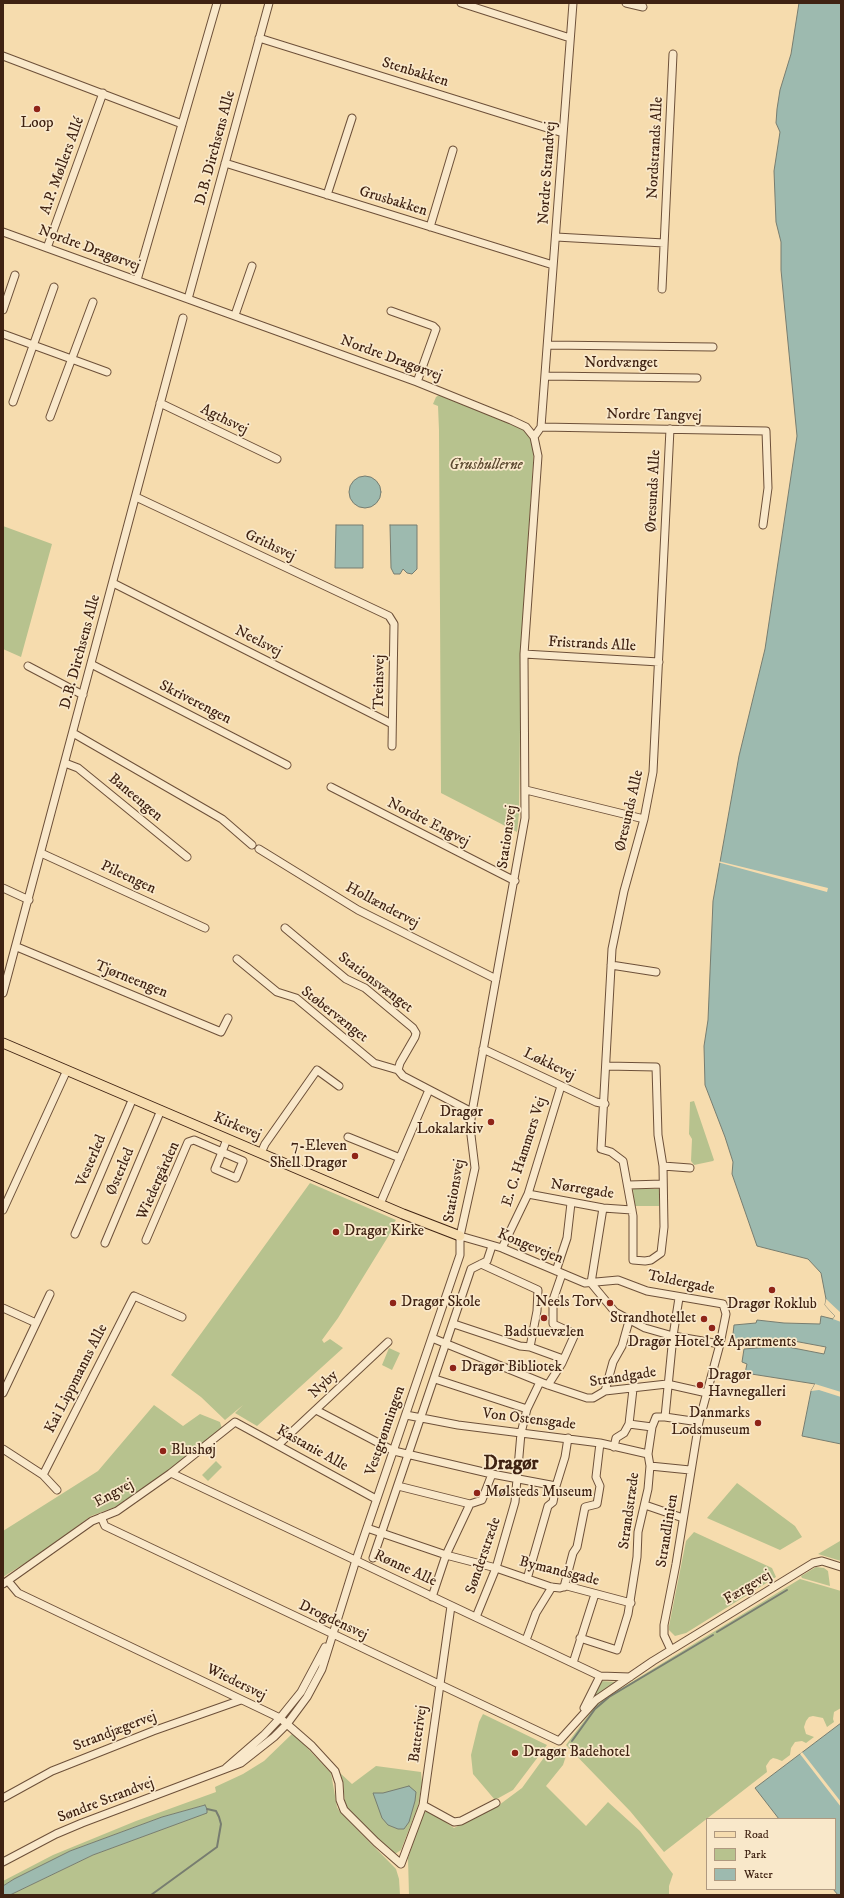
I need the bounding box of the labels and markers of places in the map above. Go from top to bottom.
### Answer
marker: Loop [32,104,42,114]
place label: Loop [21,115,53,133]
place label: Dragør Lokalarkiv [417,1104,483,1139]
marker: Dragør Lokalarkiv [486,1117,496,1127]
place label: 7-Eleven Shell Dragør [270,1138,347,1173]
marker: 7-Eleven Shell Dragør [350,1151,360,1161]
place label: Dragør Kirke [344,1223,424,1241]
marker: Dragør Kirke [331,1227,341,1237]
marker: Dragør Roklub [767,1285,777,1295]
place label: Dragør Skole [401,1294,481,1312]
place label: Neels Torv [535,1294,602,1312]
place label: Dragør Roklub [727,1296,817,1314]
marker: Dragør Skole [388,1298,398,1308]
marker: Neels Torv [605,1298,615,1308]
place label: Strandhotellet [610,1310,696,1328]
marker: Badstuevælen [539,1313,549,1323]
marker: Strandhotellet [699,1314,709,1324]
marker: Dragør Hotel & Apartments [707,1323,717,1333]
place label: Badstuevælen [504,1324,584,1342]
place label: Dragør Hotel & Apartments [628,1334,796,1352]
place label: Dragør Bibliotek [461,1359,562,1377]
marker: Dragør Bibliotek [448,1363,458,1373]
place label: Dragør Havnegalleri [708,1367,786,1402]
marker: Dragør Havnegalleri [695,1380,705,1390]
place label: Danmarks Lodsmuseum [671,1405,750,1440]
marker: Danmarks Lodsmuseum [753,1418,763,1428]
place label: Blushøj [171,1442,216,1460]
marker: Blushøj [158,1446,168,1456]
place label: Mølsteds Museum [485,1484,592,1502]
marker: Mølsteds Museum [472,1488,482,1498]
place label: Dragør Badehotel [523,1744,630,1762]
marker: Dragør Badehotel [510,1748,520,1758]

